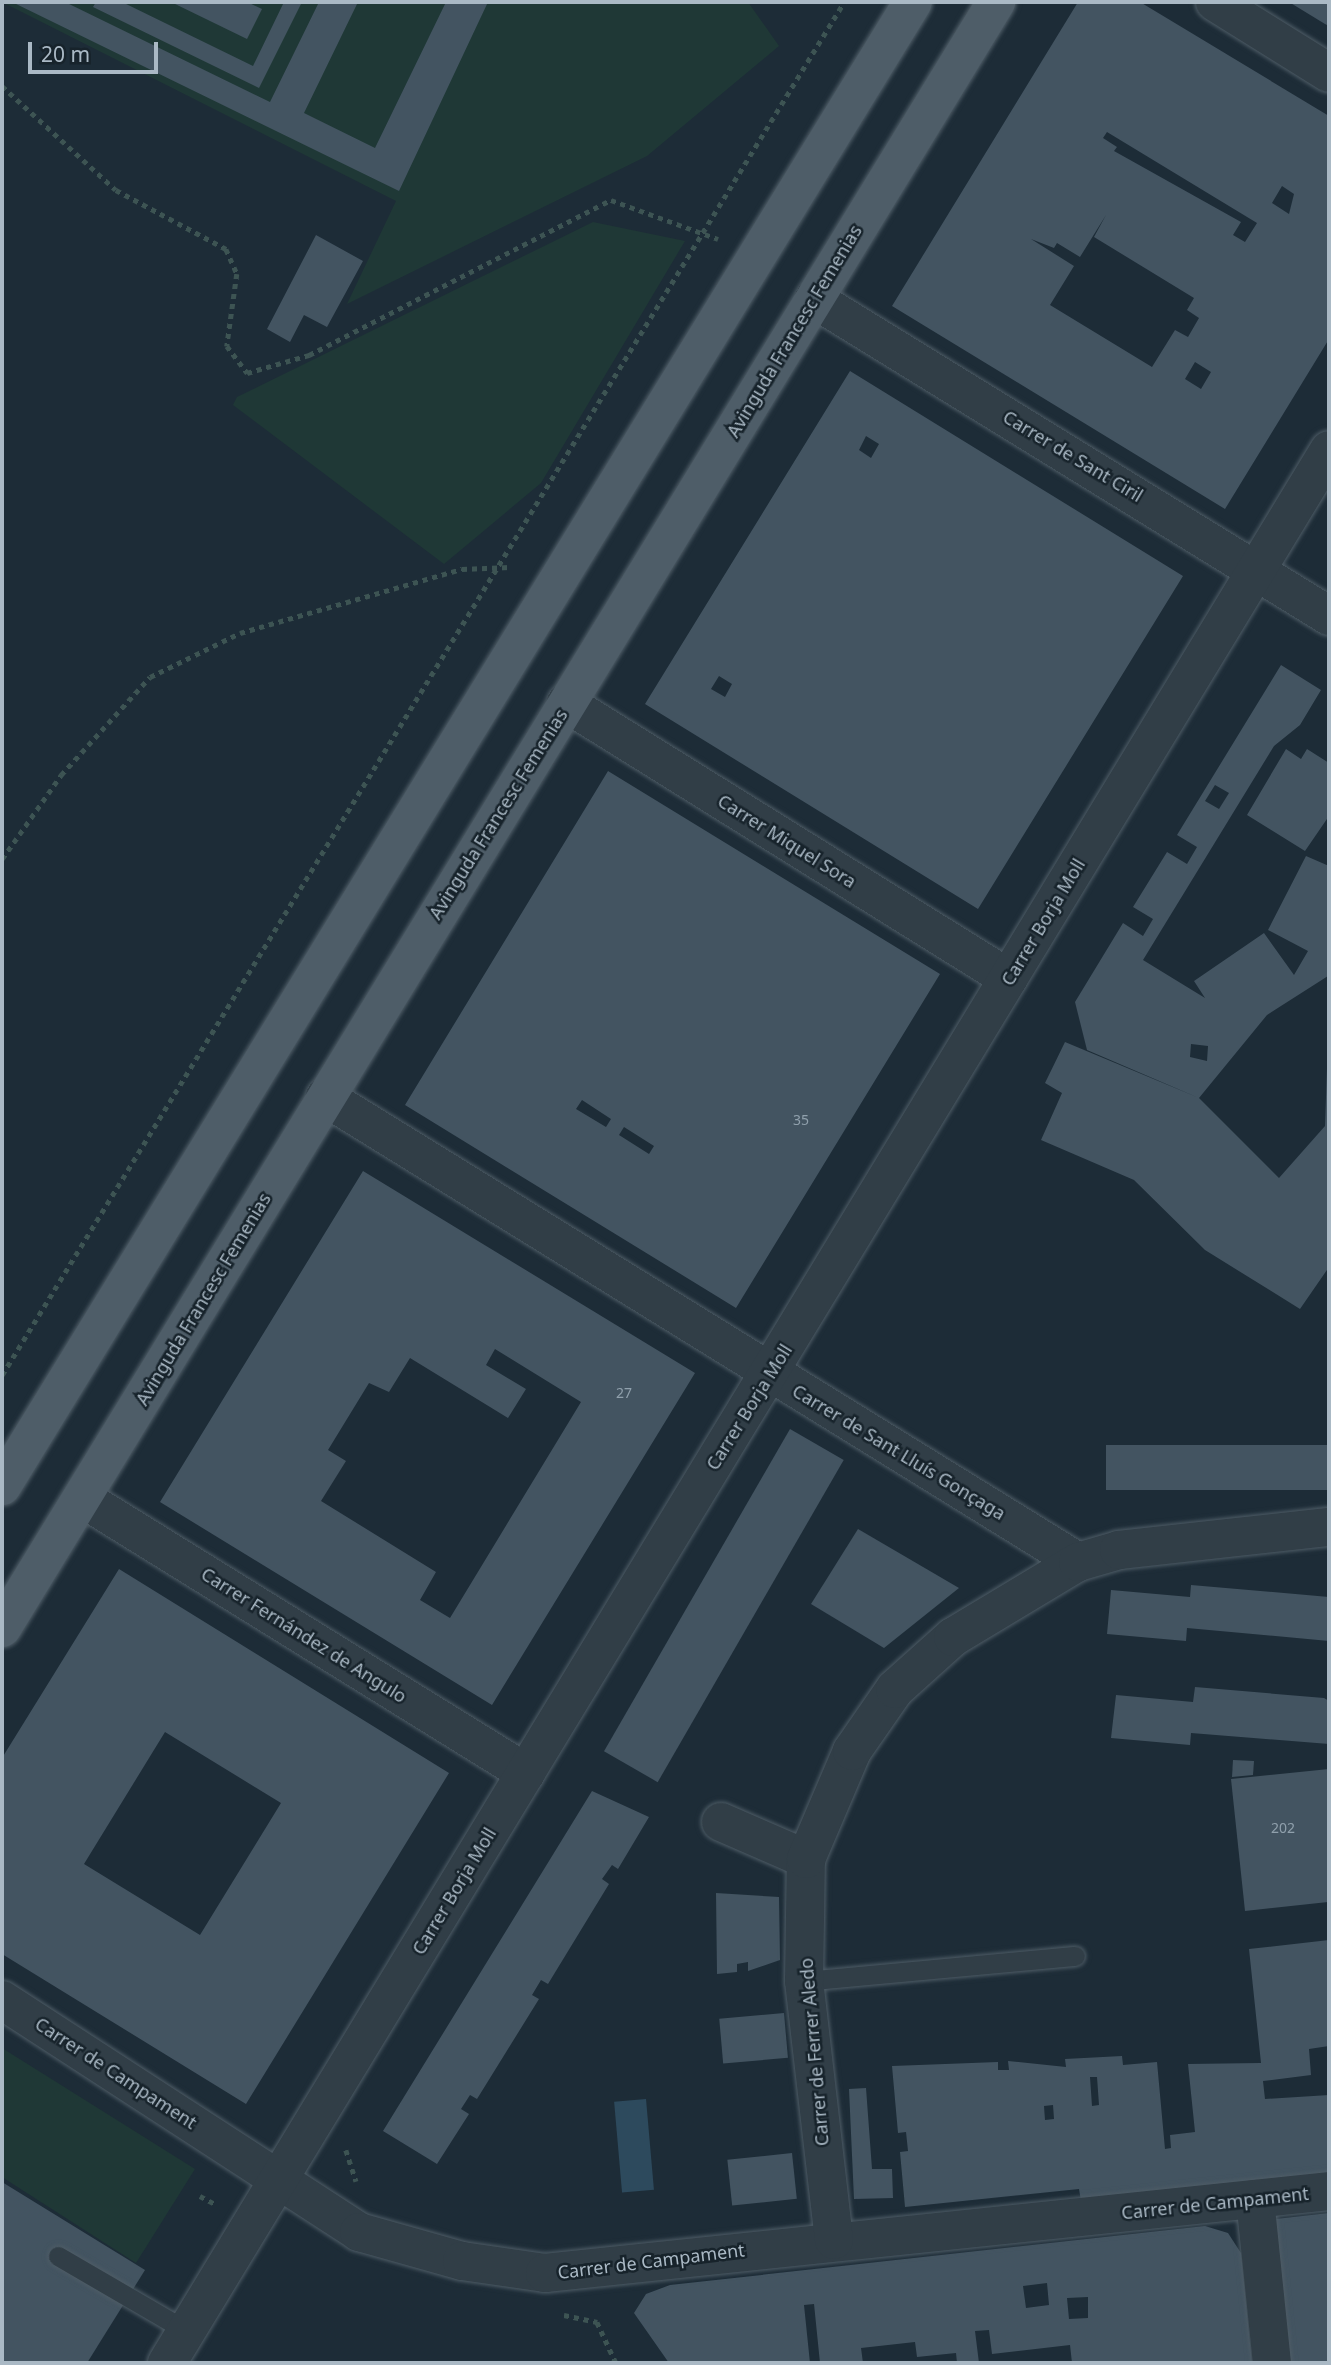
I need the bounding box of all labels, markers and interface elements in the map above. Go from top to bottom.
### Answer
scale bar [32,28,161,72]
text: 20 m [41,40,90,68]
street label: Avinguda Francesc Femenias [722,221,866,441]
street label: Carrer de Sant Ciril [999,406,1147,506]
street label: Avinguda Francesc Femenias [424,705,572,923]
street label: Carrer Miquel Sora [714,790,860,892]
street label: Carrer Borja Moll [997,855,1089,989]
house number: 35 [793,1112,809,1128]
street label: Avinguda Francesc Femenias [131,1189,275,1409]
street label: Carrer Borja Moll [702,1340,796,1474]
street label: Carrer de Sant Lluís Gonçaga [789,1380,1009,1524]
house number: 27 [616,1385,632,1401]
street label: Carrer Fernández de Angulo [197,1563,411,1707]
house number: 202 [1271,1820,1295,1836]
street label: Carrer Borja Moll [408,1824,500,1958]
street label: Carrer de Ferrer Aledo [795,1957,833,2147]
street label: Carrer de Campament [31,2013,201,2133]
street label: Carrer de Campament [1120,2182,1310,2224]
street label: Carrer de Campament [556,2239,746,2283]

